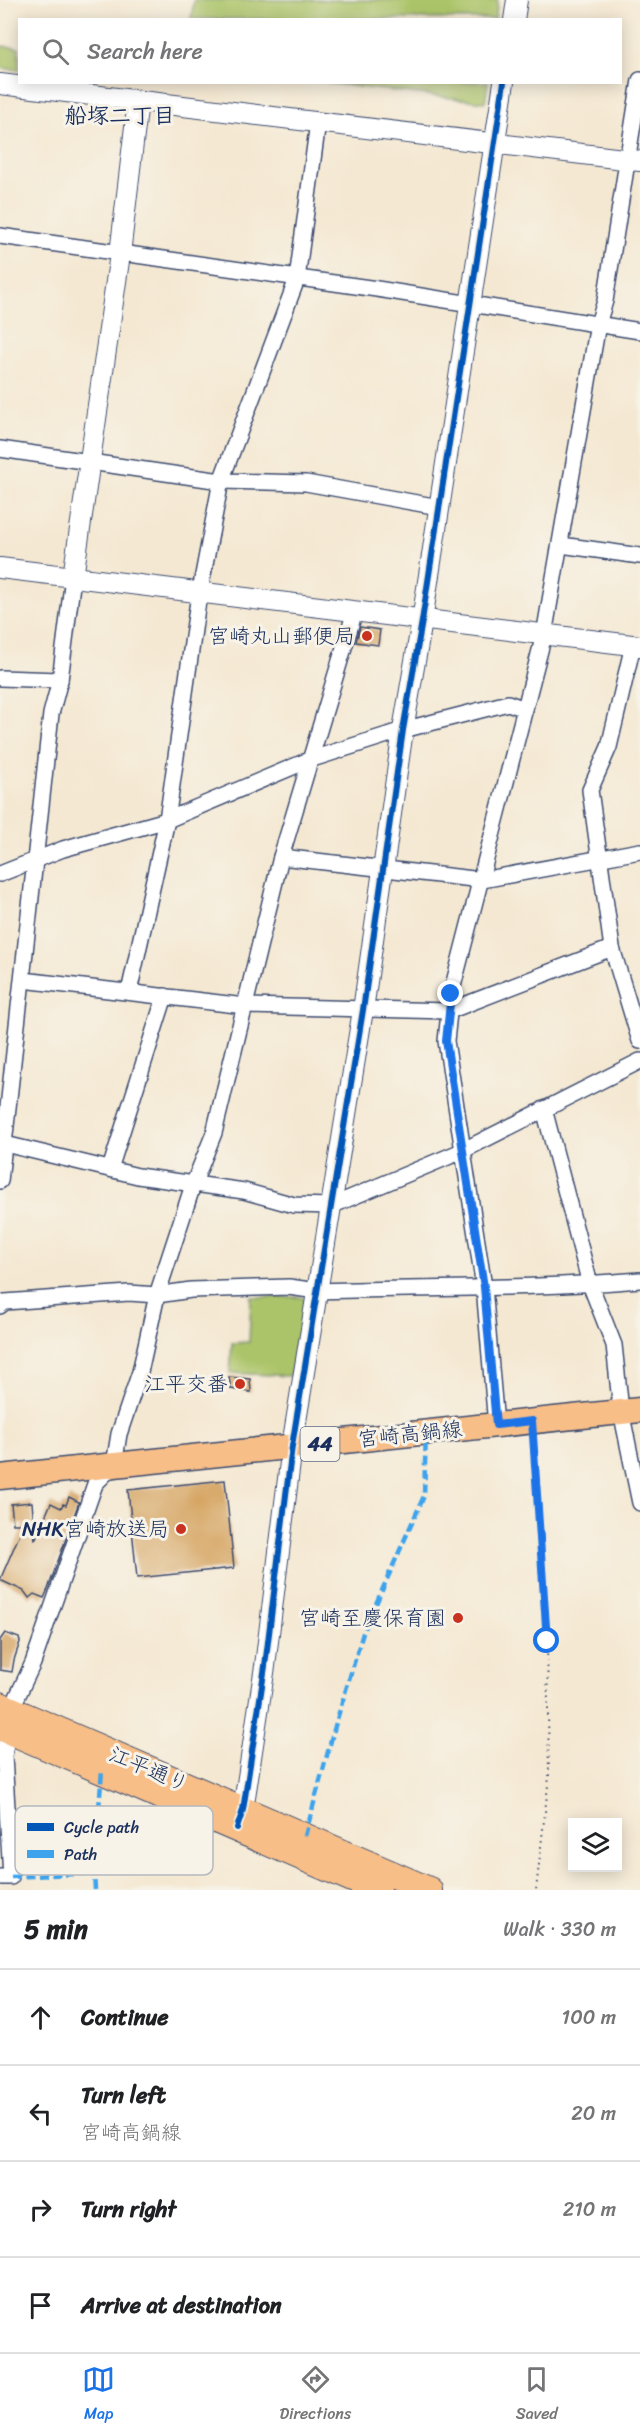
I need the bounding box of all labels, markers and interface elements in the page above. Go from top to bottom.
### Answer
search box [18,18,622,84]
text: Search here [87,32,203,71]
icon: search [39,35,72,68]
district label: 船塚二丁目 [65,96,175,135]
place label: 宮崎丸山郵便局 [208,617,355,655]
marker: 宮崎丸山郵便局 [360,629,374,643]
route end [437,980,463,1006]
place label: 江平交番 [144,1365,228,1403]
marker: 江平交番 [233,1377,247,1391]
street label: 宮崎高鍋線 [356,1410,464,1458]
road number: 44 [300,1427,340,1461]
place label: NHK宮崎放送局 [22,1510,169,1548]
marker: NHK宮崎放送局 [174,1522,188,1536]
place label: 宮崎至慶保育園 [299,1599,446,1637]
marker: 宮崎至慶保育園 [451,1611,465,1625]
route start [533,1627,559,1653]
street label: 江平通り [103,1735,195,1803]
legend [15,1806,213,1875]
text: Cycle path [64,1813,139,1842]
map controls [568,1818,622,1872]
button: layers [568,1818,622,1872]
text: Path [64,1840,97,1869]
text: 5 min [24,1906,88,1952]
text: Walk · 330 m [503,1912,616,1947]
text: Continue [81,1998,169,2037]
text: 100 m [562,2000,616,2035]
icon: ahead [24,2001,57,2034]
text: Turn left [81,2076,166,2115]
text: 20 m [571,2096,616,2131]
icon: left [24,2097,57,2130]
text: 宮崎高鍋線 [81,2115,181,2150]
text: Turn right [81,2190,176,2229]
text: 210 m [563,2192,616,2227]
icon: right [24,2193,57,2226]
text: Arrive at destination [81,2286,282,2325]
icon: arrive [24,2289,57,2322]
tab: Map [82,2363,115,2428]
tab: Directions [280,2363,351,2428]
tab: Saved [516,2363,558,2428]

